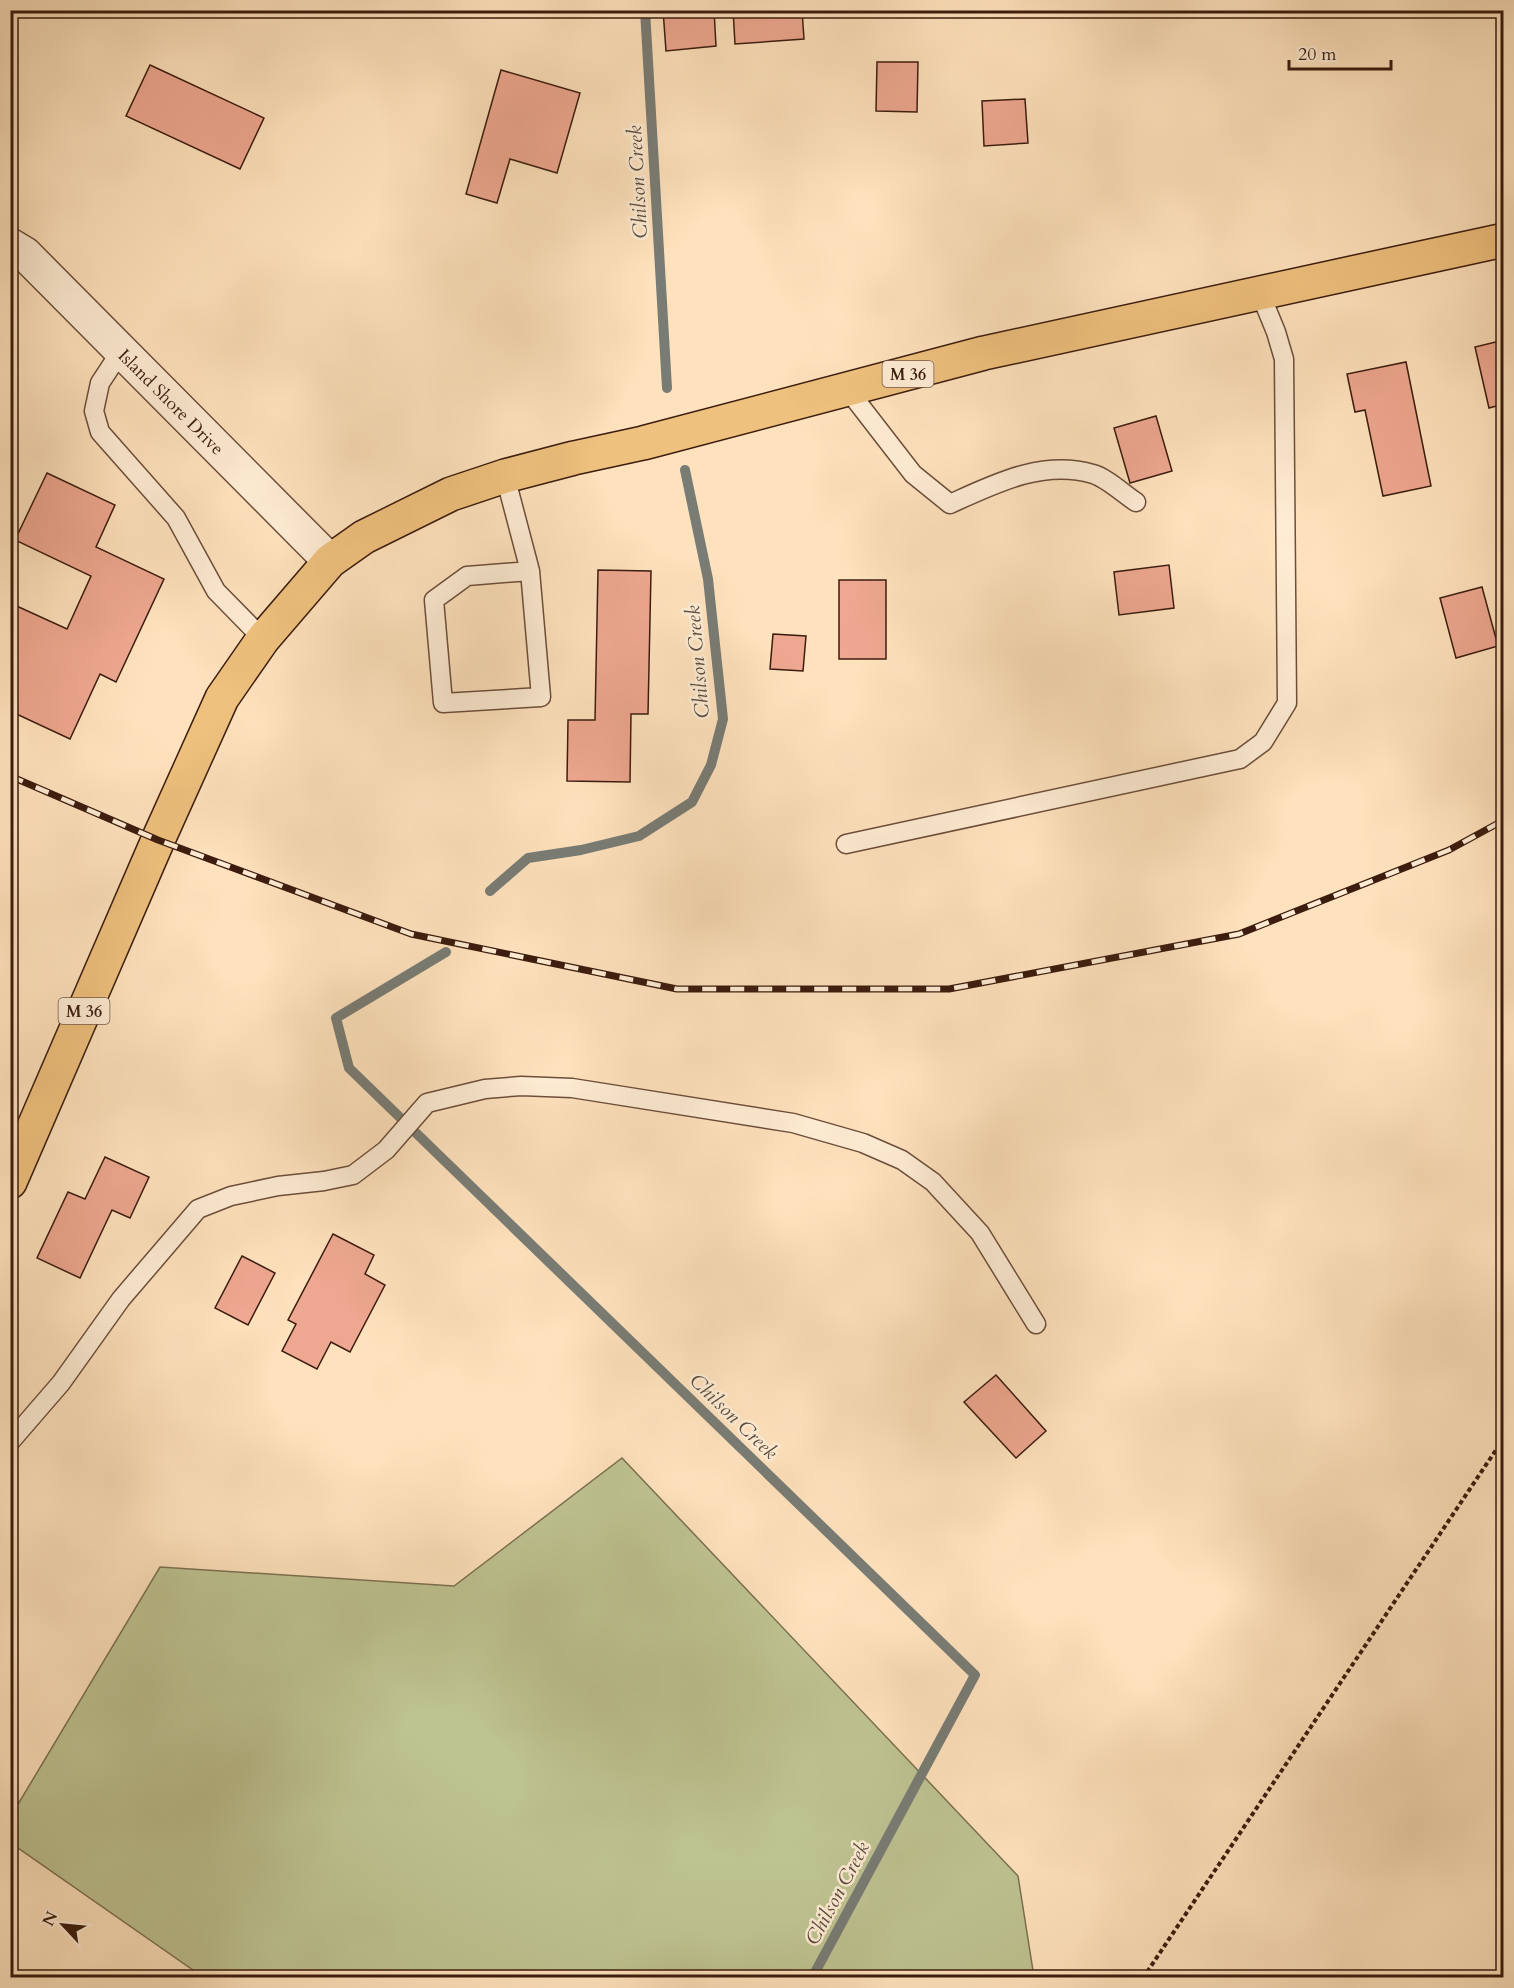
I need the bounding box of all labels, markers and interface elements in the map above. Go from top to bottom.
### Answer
scale bar [1289,33,1391,71]
text: 20 m [1298,42,1337,67]
water label: Chilson Creek [621,125,654,239]
street label: Island Shore Drive [112,344,229,461]
road number: M 36 [882,361,934,387]
water label: Chilson Creek [679,604,716,720]
road number: M 36 [58,998,110,1024]
water label: Chilson Creek [684,1367,784,1465]
water label: Chilson Creek [799,1837,876,1950]
north arrow [33,1895,93,1955]
text: N [37,1908,63,1930]

